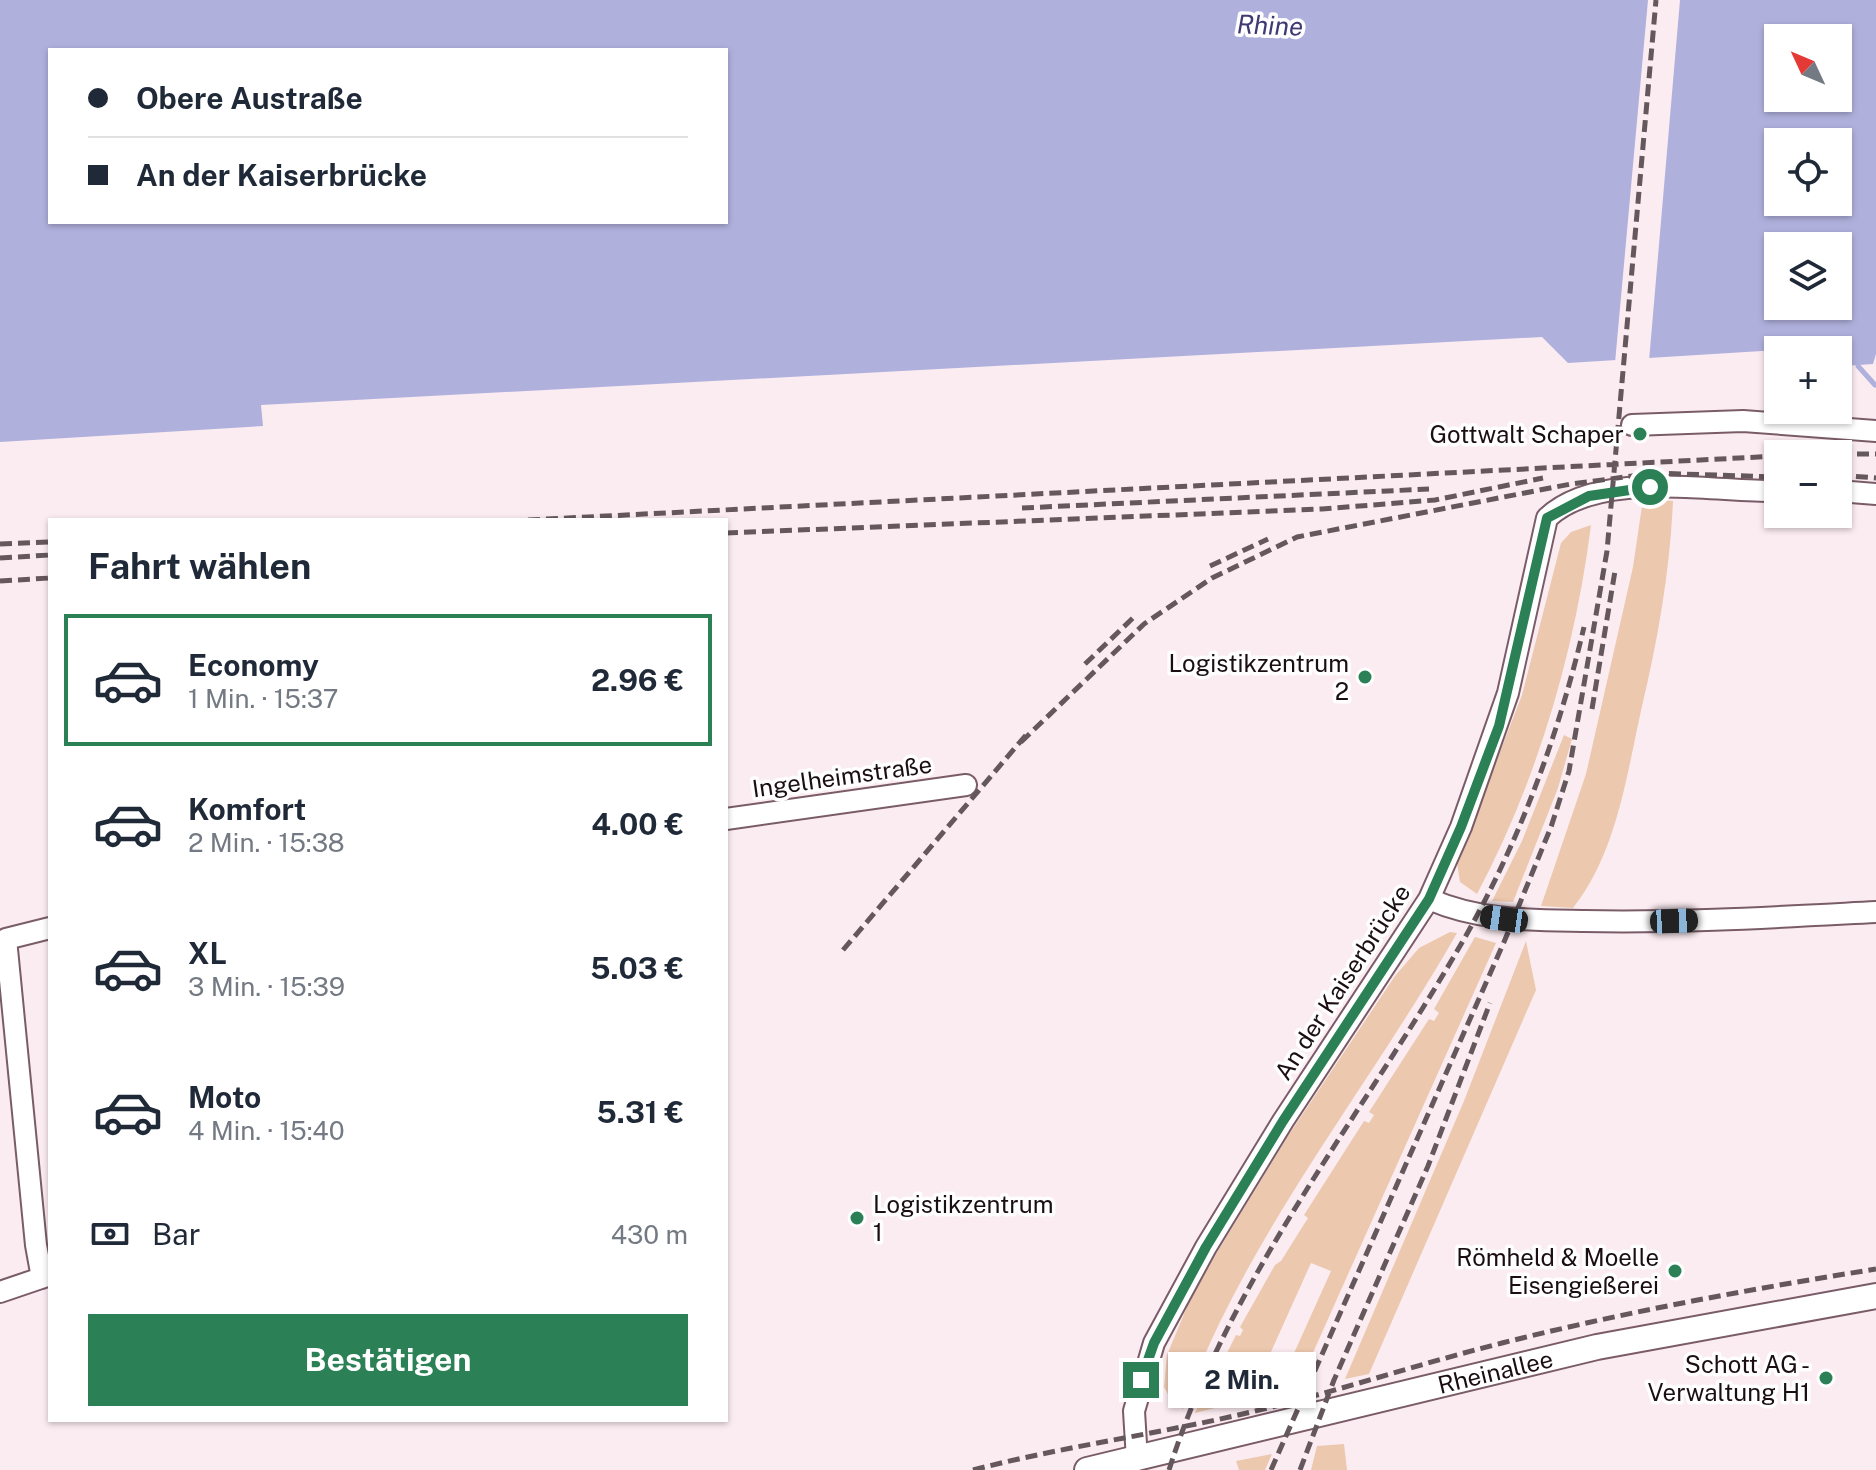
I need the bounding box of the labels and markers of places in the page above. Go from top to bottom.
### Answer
place label: Gottwalt Schaper [1429,420,1624,448]
marker: Gottwalt Schaper [1631,425,1649,443]
place label: Logistikzentrum 2 [1169,649,1349,705]
marker: Logistikzentrum 2 [1356,668,1374,686]
place label: Logistikzentrum 1 [873,1190,1053,1246]
marker: Logistikzentrum 1 [848,1209,866,1227]
place label: Römheld & Moelle Eisengießerei [1456,1243,1659,1299]
marker: Römheld & Moelle Eisengießerei [1666,1262,1684,1280]
place label: Schott AG - Verwaltung H1 [1648,1350,1810,1406]
marker: Schott AG - Verwaltung H1 [1817,1369,1835,1387]

